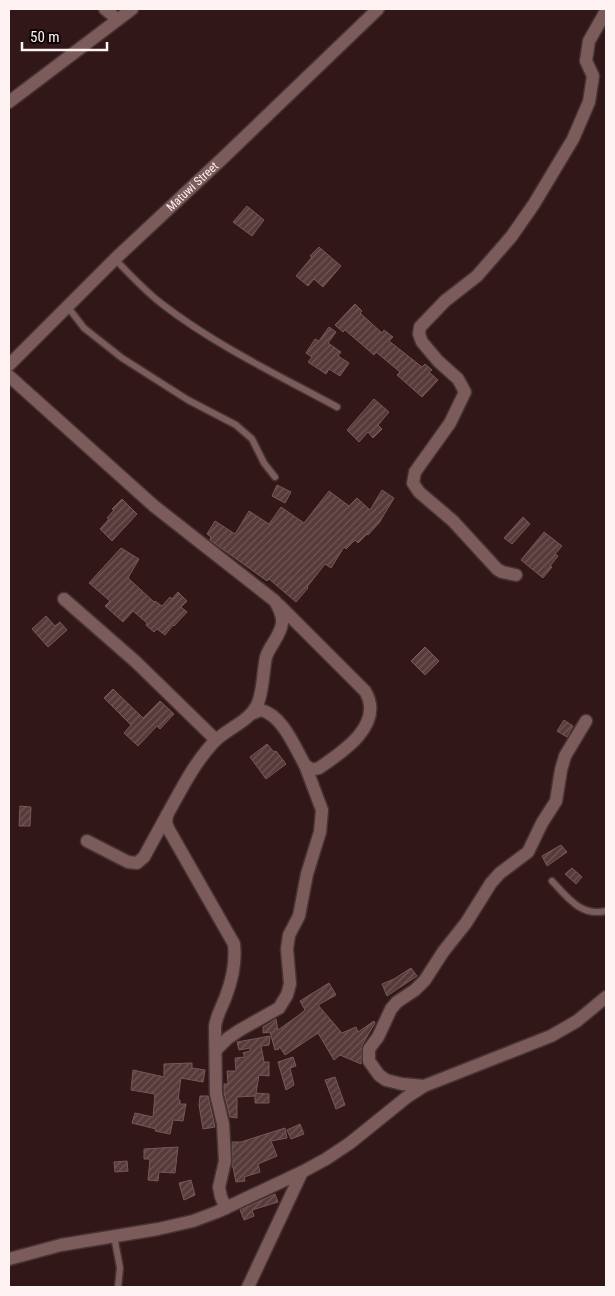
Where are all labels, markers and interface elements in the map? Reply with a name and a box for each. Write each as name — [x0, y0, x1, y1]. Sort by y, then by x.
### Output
scale bar — [22, 20, 108, 52]
text: 50 m — [30, 28, 60, 46]
street label: Matuwi Street — [164, 159, 222, 214]

